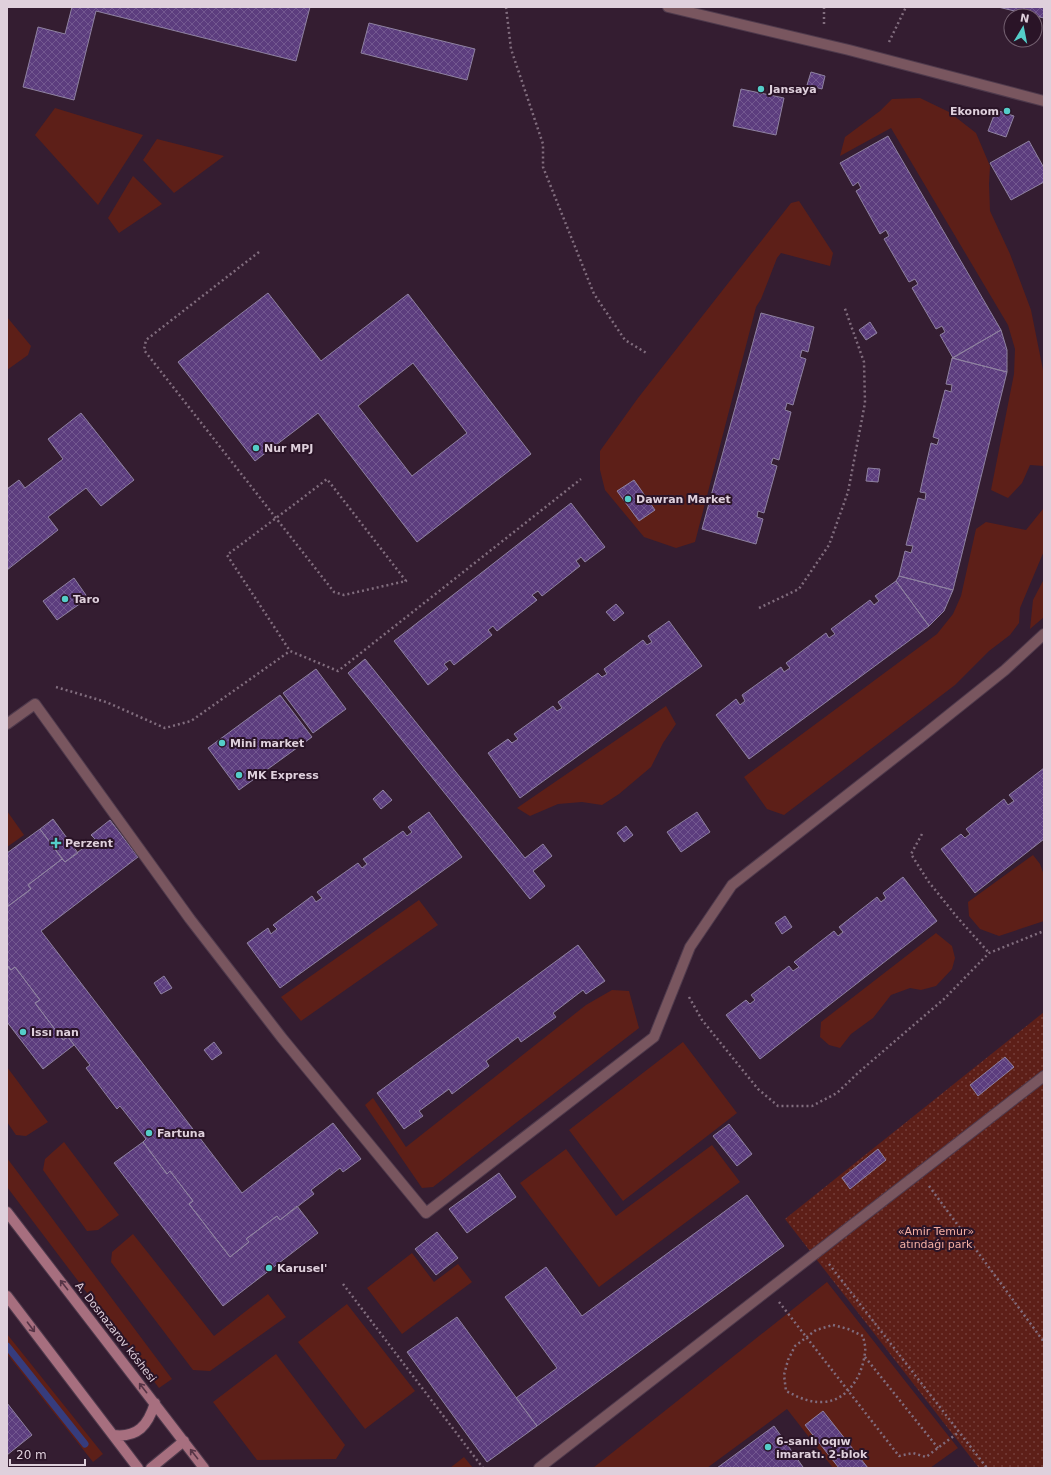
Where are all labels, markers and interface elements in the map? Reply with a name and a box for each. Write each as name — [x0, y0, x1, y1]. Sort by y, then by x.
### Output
north arrow — [1003, 8, 1043, 48]
text: N — [1019, 11, 1030, 26]
place label: Jansaya — [768, 83, 817, 96]
marker: Jansaya — [756, 84, 766, 94]
place label: Ekonom — [950, 105, 999, 118]
marker: Ekonom — [1002, 106, 1012, 116]
place label: Nur MPJ — [264, 442, 313, 455]
marker: Nur MPJ — [251, 443, 261, 453]
place label: Dawran Market — [636, 493, 731, 506]
marker: Dawran Market — [623, 494, 633, 504]
place label: Taro — [73, 593, 100, 606]
marker: Taro — [60, 594, 70, 604]
place label: Mini market — [230, 737, 304, 750]
marker: Mini market — [217, 738, 227, 748]
place label: MK Express — [247, 769, 319, 782]
marker: MK Express — [234, 770, 244, 780]
marker: Perzent — [50, 837, 62, 849]
place label: Perzent — [65, 837, 113, 850]
place label: Issı nan — [31, 1026, 79, 1039]
marker: Issı nan — [18, 1027, 28, 1037]
place label: Fartuna — [157, 1127, 205, 1140]
marker: Fartuna — [144, 1128, 154, 1138]
park label: «Amir Temur» atındaǵı park — [898, 1225, 974, 1251]
place label: Karusel' — [277, 1262, 327, 1275]
marker: Karusel' — [264, 1263, 274, 1273]
one-way arrow — [59, 1279, 68, 1290]
street label: A. Dosnazarov kóshesi — [72, 1280, 159, 1385]
one-way arrow — [26, 1322, 35, 1333]
one-way arrow — [139, 1382, 147, 1393]
place label: 6-sanlı oqıw imaratı. 2-blok — [776, 1435, 868, 1461]
scale bar — [10, 1441, 85, 1467]
marker: 6-sanlı oqıw imaratı. 2-blok — [763, 1442, 773, 1452]
text: 20 m — [16, 1448, 47, 1462]
one-way arrow — [190, 1449, 198, 1460]

